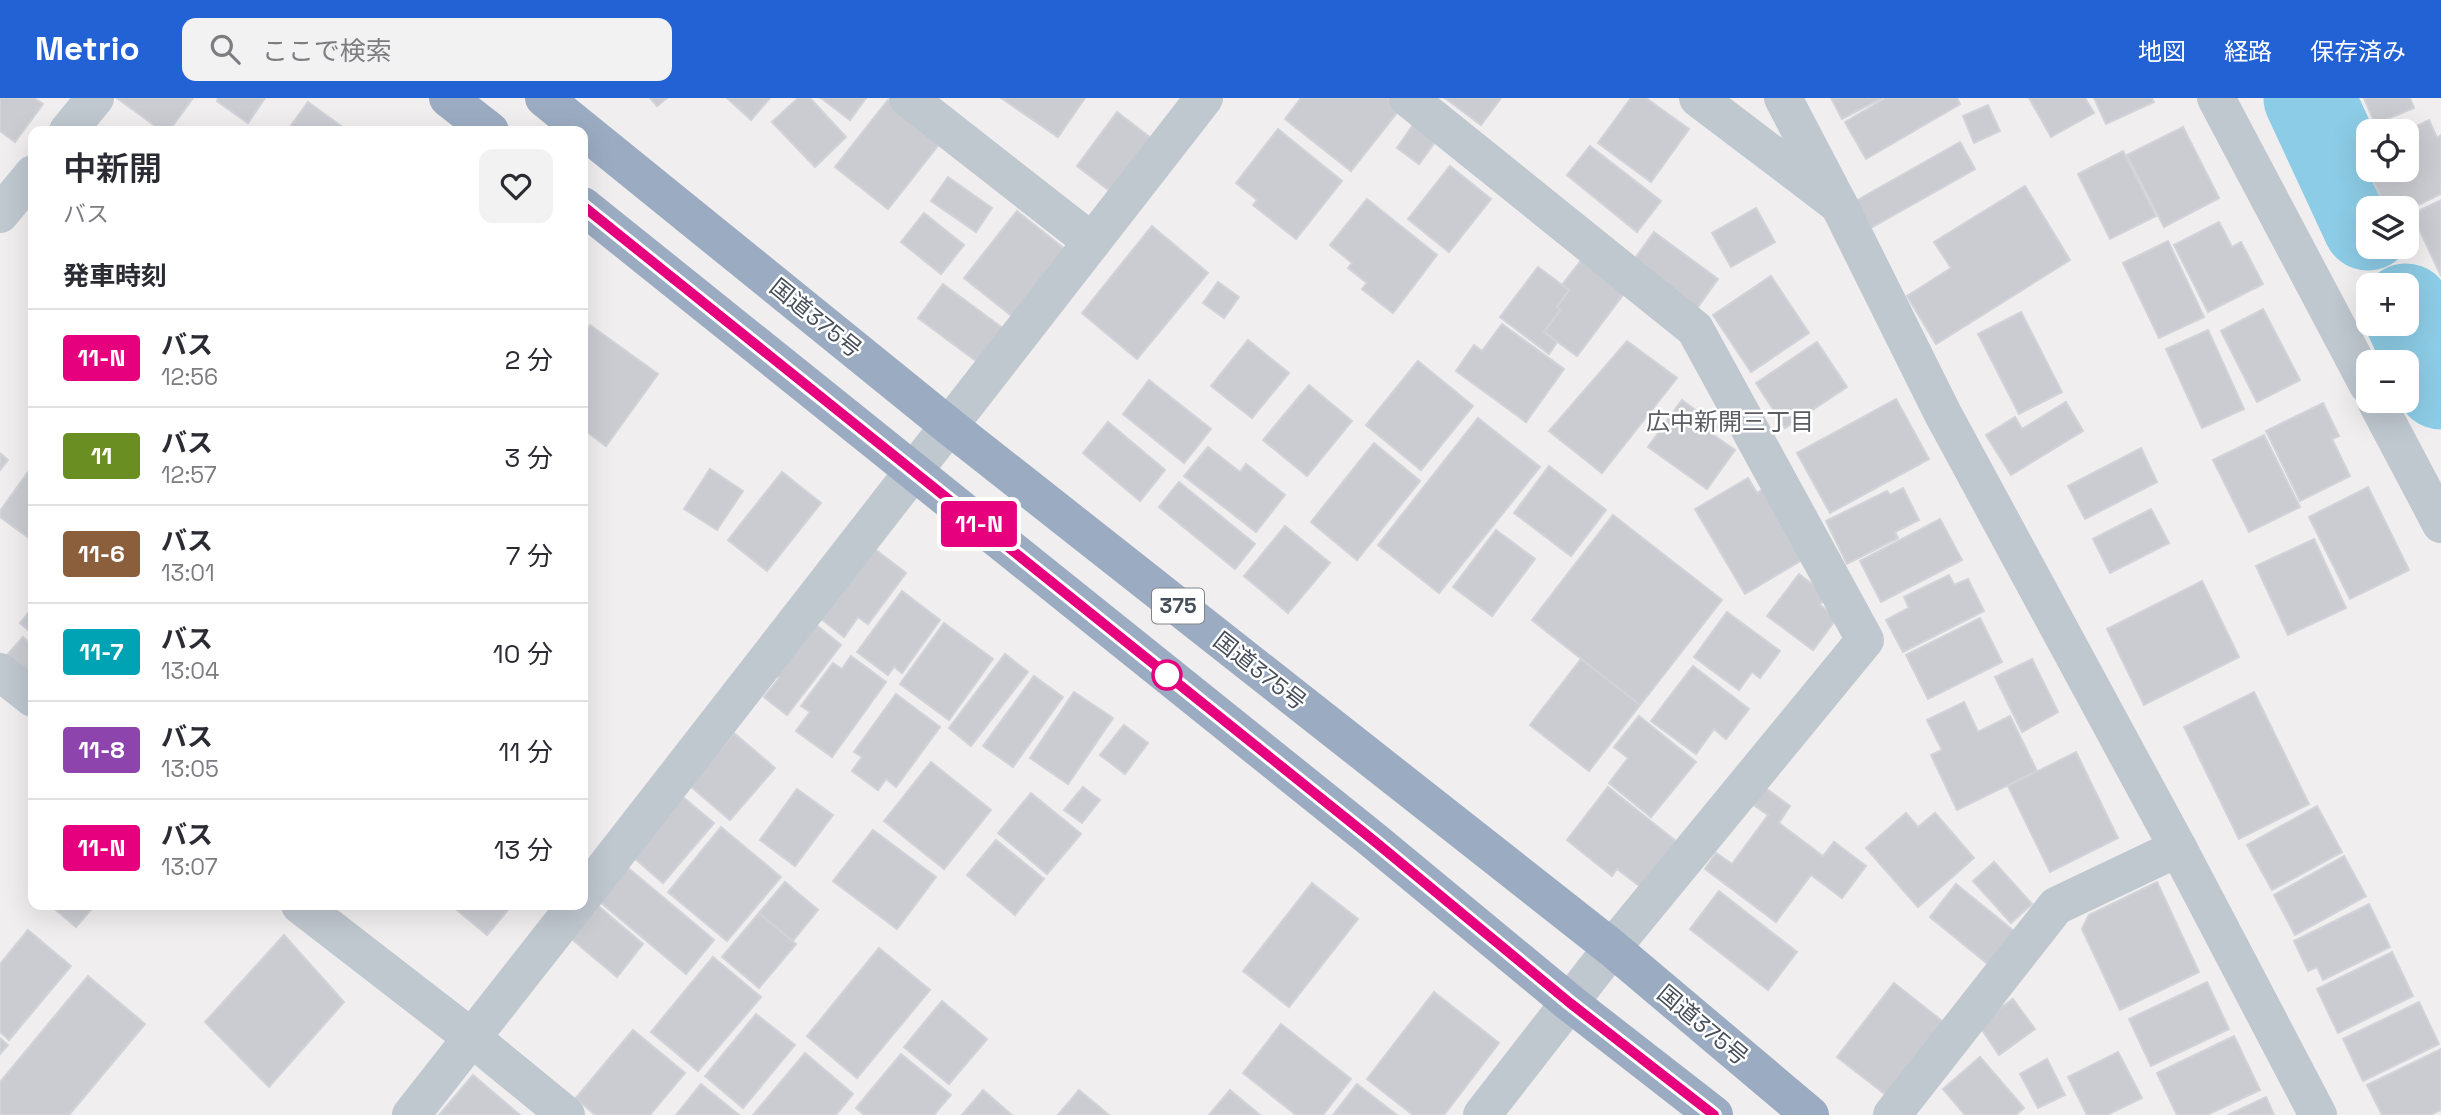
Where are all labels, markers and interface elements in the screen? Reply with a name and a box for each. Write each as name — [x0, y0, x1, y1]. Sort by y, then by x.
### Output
search box — [182, 18, 672, 81]
text: Metrio — [35, 28, 140, 70]
icon: search — [206, 30, 244, 68]
text: ここで検索 — [262, 34, 392, 68]
text: 地図 — [2138, 36, 2186, 67]
text: 経路 — [2224, 36, 2272, 67]
text: 保存済み — [2310, 36, 2406, 67]
map controls — [2356, 119, 2419, 413]
button: locate — [2356, 119, 2419, 182]
text: 中新開 — [63, 148, 162, 190]
button: heart — [479, 149, 553, 223]
button: layers — [2356, 196, 2419, 259]
text: バス — [63, 199, 109, 229]
text: 発車時刻 — [63, 259, 167, 293]
street label: 国道375号 — [764, 272, 868, 364]
button: + — [2356, 273, 2419, 336]
text: バス — [161, 328, 213, 362]
text: 11-N — [77, 342, 126, 373]
text: 2 分 — [505, 343, 553, 377]
button: − — [2356, 350, 2419, 413]
text: 12:56 — [161, 362, 218, 392]
district label: 広中新開三丁目 — [1646, 406, 1814, 437]
text: バス — [161, 426, 213, 460]
text: 11 — [91, 440, 112, 471]
text: 3 分 — [505, 441, 553, 475]
text: 12:57 — [161, 460, 217, 490]
line badge: 11-N — [930, 501, 1028, 547]
text: 11-N — [955, 508, 1003, 539]
text: バス — [161, 524, 213, 558]
text: 11-6 — [78, 538, 125, 569]
text: 7 分 — [506, 539, 553, 573]
text: 13:01 — [161, 558, 215, 588]
road number: 375 — [1152, 588, 1204, 624]
text: バス — [161, 622, 213, 656]
street label: 国道375号 — [1208, 625, 1312, 717]
text: 11-7 — [79, 636, 124, 667]
text: 10 分 — [493, 637, 553, 671]
text: 13:04 — [161, 656, 219, 686]
unlabelled marker — [1152, 660, 1182, 690]
text: バス — [161, 720, 213, 754]
text: 11-8 — [78, 734, 125, 765]
text: 11 分 — [499, 735, 553, 769]
text: 13:05 — [161, 754, 219, 784]
text: バス — [161, 818, 213, 852]
text: 11-N — [77, 832, 126, 863]
text: 13 分 — [494, 833, 553, 867]
text: 13:07 — [161, 852, 218, 882]
street label: 国道375号 — [1651, 978, 1755, 1072]

